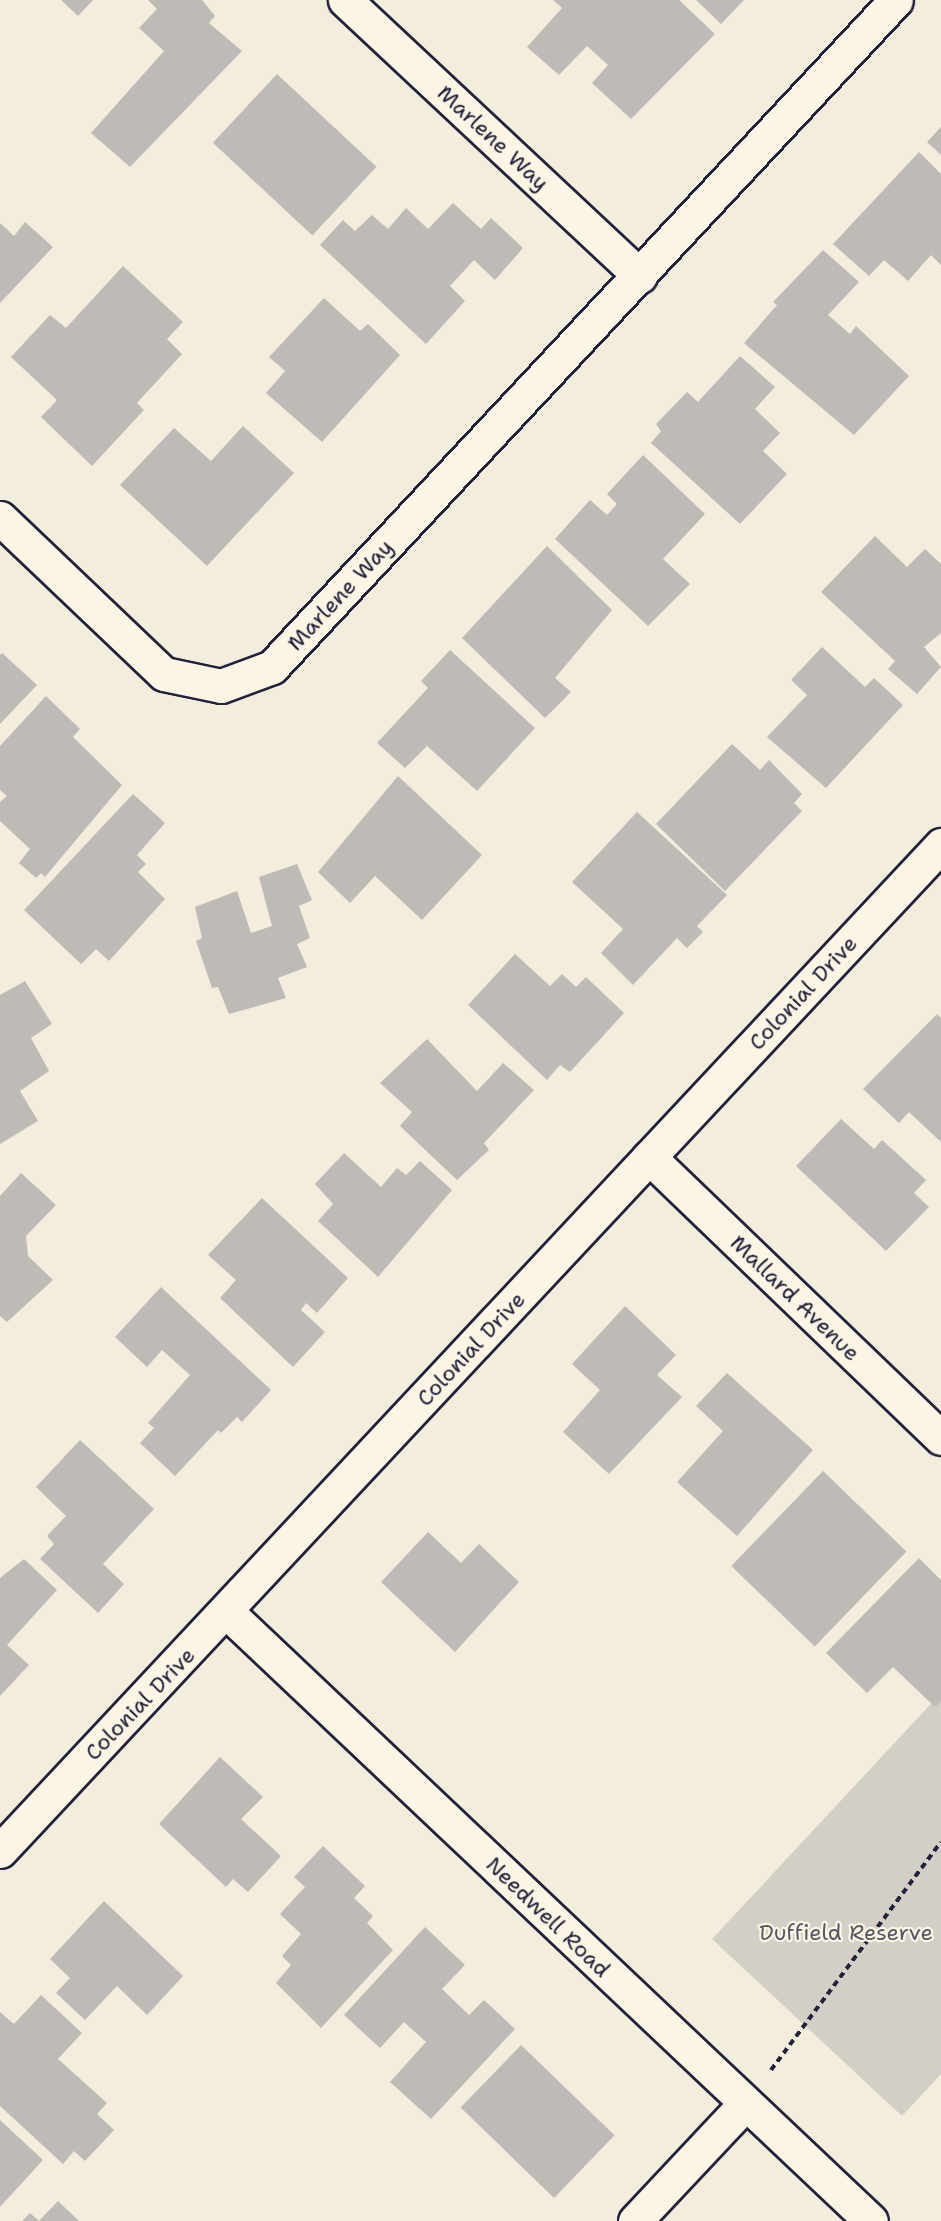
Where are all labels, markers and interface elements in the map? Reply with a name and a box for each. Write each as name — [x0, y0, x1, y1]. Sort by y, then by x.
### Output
street label: Marlene Way — [432, 80, 554, 196]
street label: Marlene Way — [282, 534, 398, 656]
street label: Colonial Drive — [743, 930, 863, 1056]
street label: Mallard Avenue — [725, 1230, 865, 1366]
street label: Colonial Drive — [411, 1286, 531, 1412]
street label: Colonial Drive — [80, 1642, 200, 1766]
street label: Needwell Road — [481, 1851, 615, 1983]
park label: Duffield Reserve — [759, 1920, 933, 1946]

